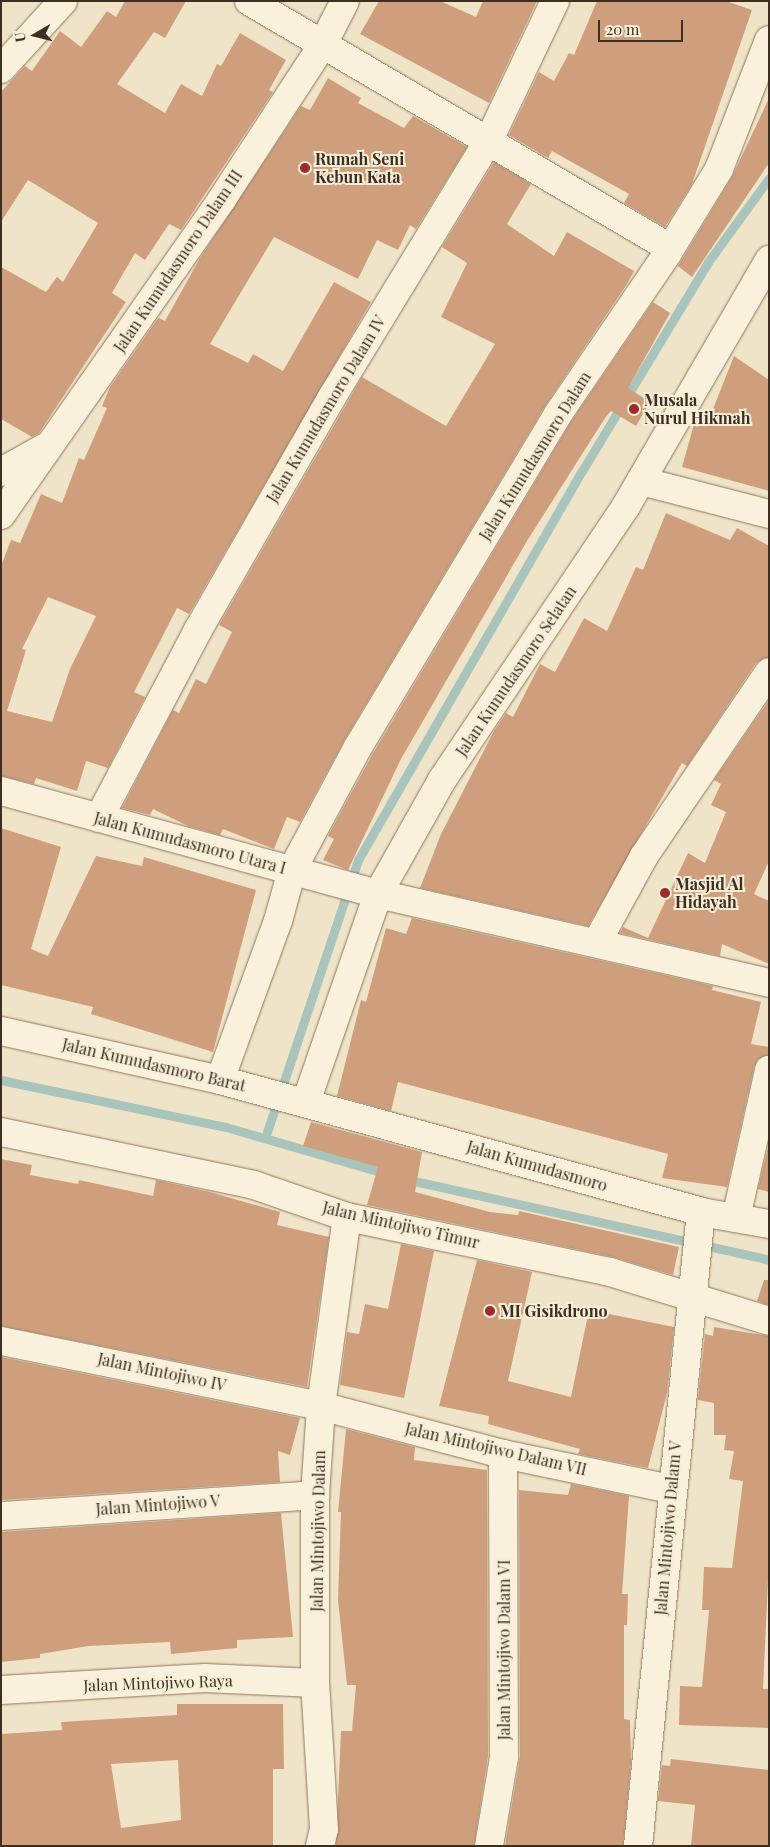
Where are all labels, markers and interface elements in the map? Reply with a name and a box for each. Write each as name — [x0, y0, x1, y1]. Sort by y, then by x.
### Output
north arrow — [10, 10, 60, 60]
scale bar — [600, 10, 685, 42]
text: 20 m — [606, 19, 639, 39]
text: U — [10, 31, 30, 43]
place label: Rumah Seni Kebun Kata — [315, 149, 404, 187]
marker: Rumah Seni Kebun Kata — [299, 162, 311, 174]
street label: Jalan Kumudasmoro Dalam III — [110, 166, 246, 356]
street label: Jalan Kumudasmoro Dalam IV — [262, 312, 390, 506]
street label: Jalan Kumudasmoro Dalam — [475, 368, 595, 544]
place label: Musala Nurul Hikmah — [644, 390, 751, 428]
marker: Musala Nurul Hikmah — [628, 403, 640, 415]
street label: Jalan Kumudasmoro Selatan — [452, 582, 580, 760]
street label: Jalan Kumudasmoro Utara I — [92, 808, 288, 878]
place label: Masjid Al Hidayah — [675, 874, 744, 912]
marker: Masjid Al Hidayah — [659, 887, 671, 899]
street label: Jalan Kumudasmoro Barat — [60, 1035, 248, 1095]
street label: Jalan Kumudasmoro — [465, 1137, 609, 1195]
street label: Jalan Mintojiwo Timur — [321, 1198, 481, 1252]
place label: MI Gisikdrono — [500, 1301, 608, 1321]
marker: MI Gisikdrono — [484, 1305, 496, 1317]
street label: Jalan Mintojiwo IV — [96, 1349, 228, 1395]
street label: Jalan Mintojiwo Dalam VII — [403, 1419, 589, 1479]
street label: Jalan Mintojiwo Dalam V — [651, 1440, 685, 1616]
street label: Jalan Mintojiwo Dalam — [307, 1450, 329, 1612]
street label: Jalan Mintojiwo V — [95, 1491, 221, 1519]
street label: Jalan Mintojiwo Dalam VI — [494, 1559, 514, 1741]
street label: Jalan Mintojiwo Raya — [83, 1671, 233, 1695]

